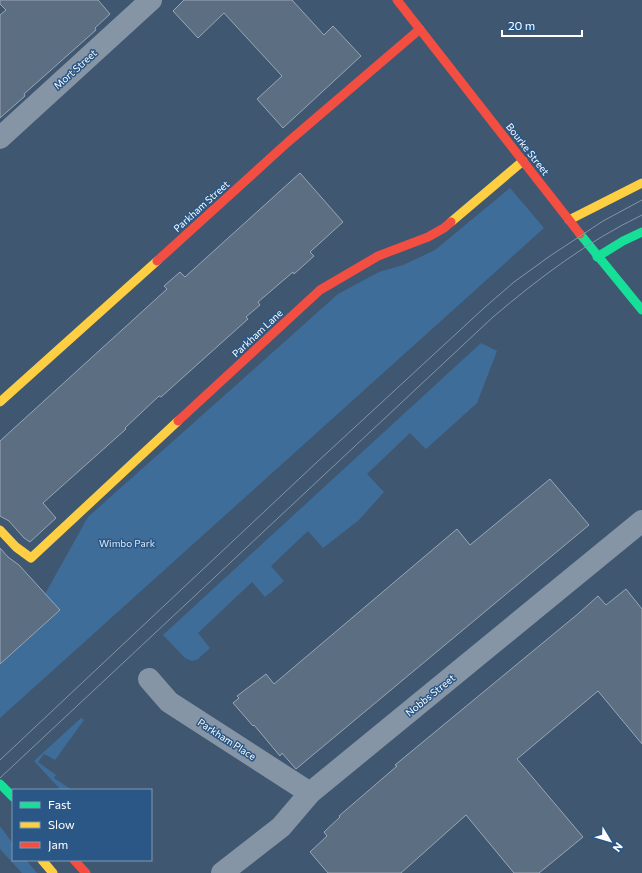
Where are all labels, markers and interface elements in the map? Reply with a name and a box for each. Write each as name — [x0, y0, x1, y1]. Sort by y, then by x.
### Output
scale bar — [502, 12, 582, 38]
text: 20 m — [508, 18, 535, 32]
street label: Mort Street — [51, 47, 99, 91]
street label: Bourke Street — [504, 121, 552, 177]
street label: Parkham Street — [171, 178, 231, 234]
street label: Parkham Lane — [229, 307, 285, 359]
park label: Wimbo Park — [99, 537, 156, 549]
street label: Nobbs Street — [403, 671, 457, 719]
street label: Parkham Place — [196, 716, 258, 762]
legend — [12, 789, 152, 861]
text: Fast — [48, 797, 71, 811]
text: Slow — [48, 817, 75, 831]
north arrow — [590, 821, 630, 861]
text: Jam — [48, 837, 68, 852]
text: N — [611, 840, 626, 855]

